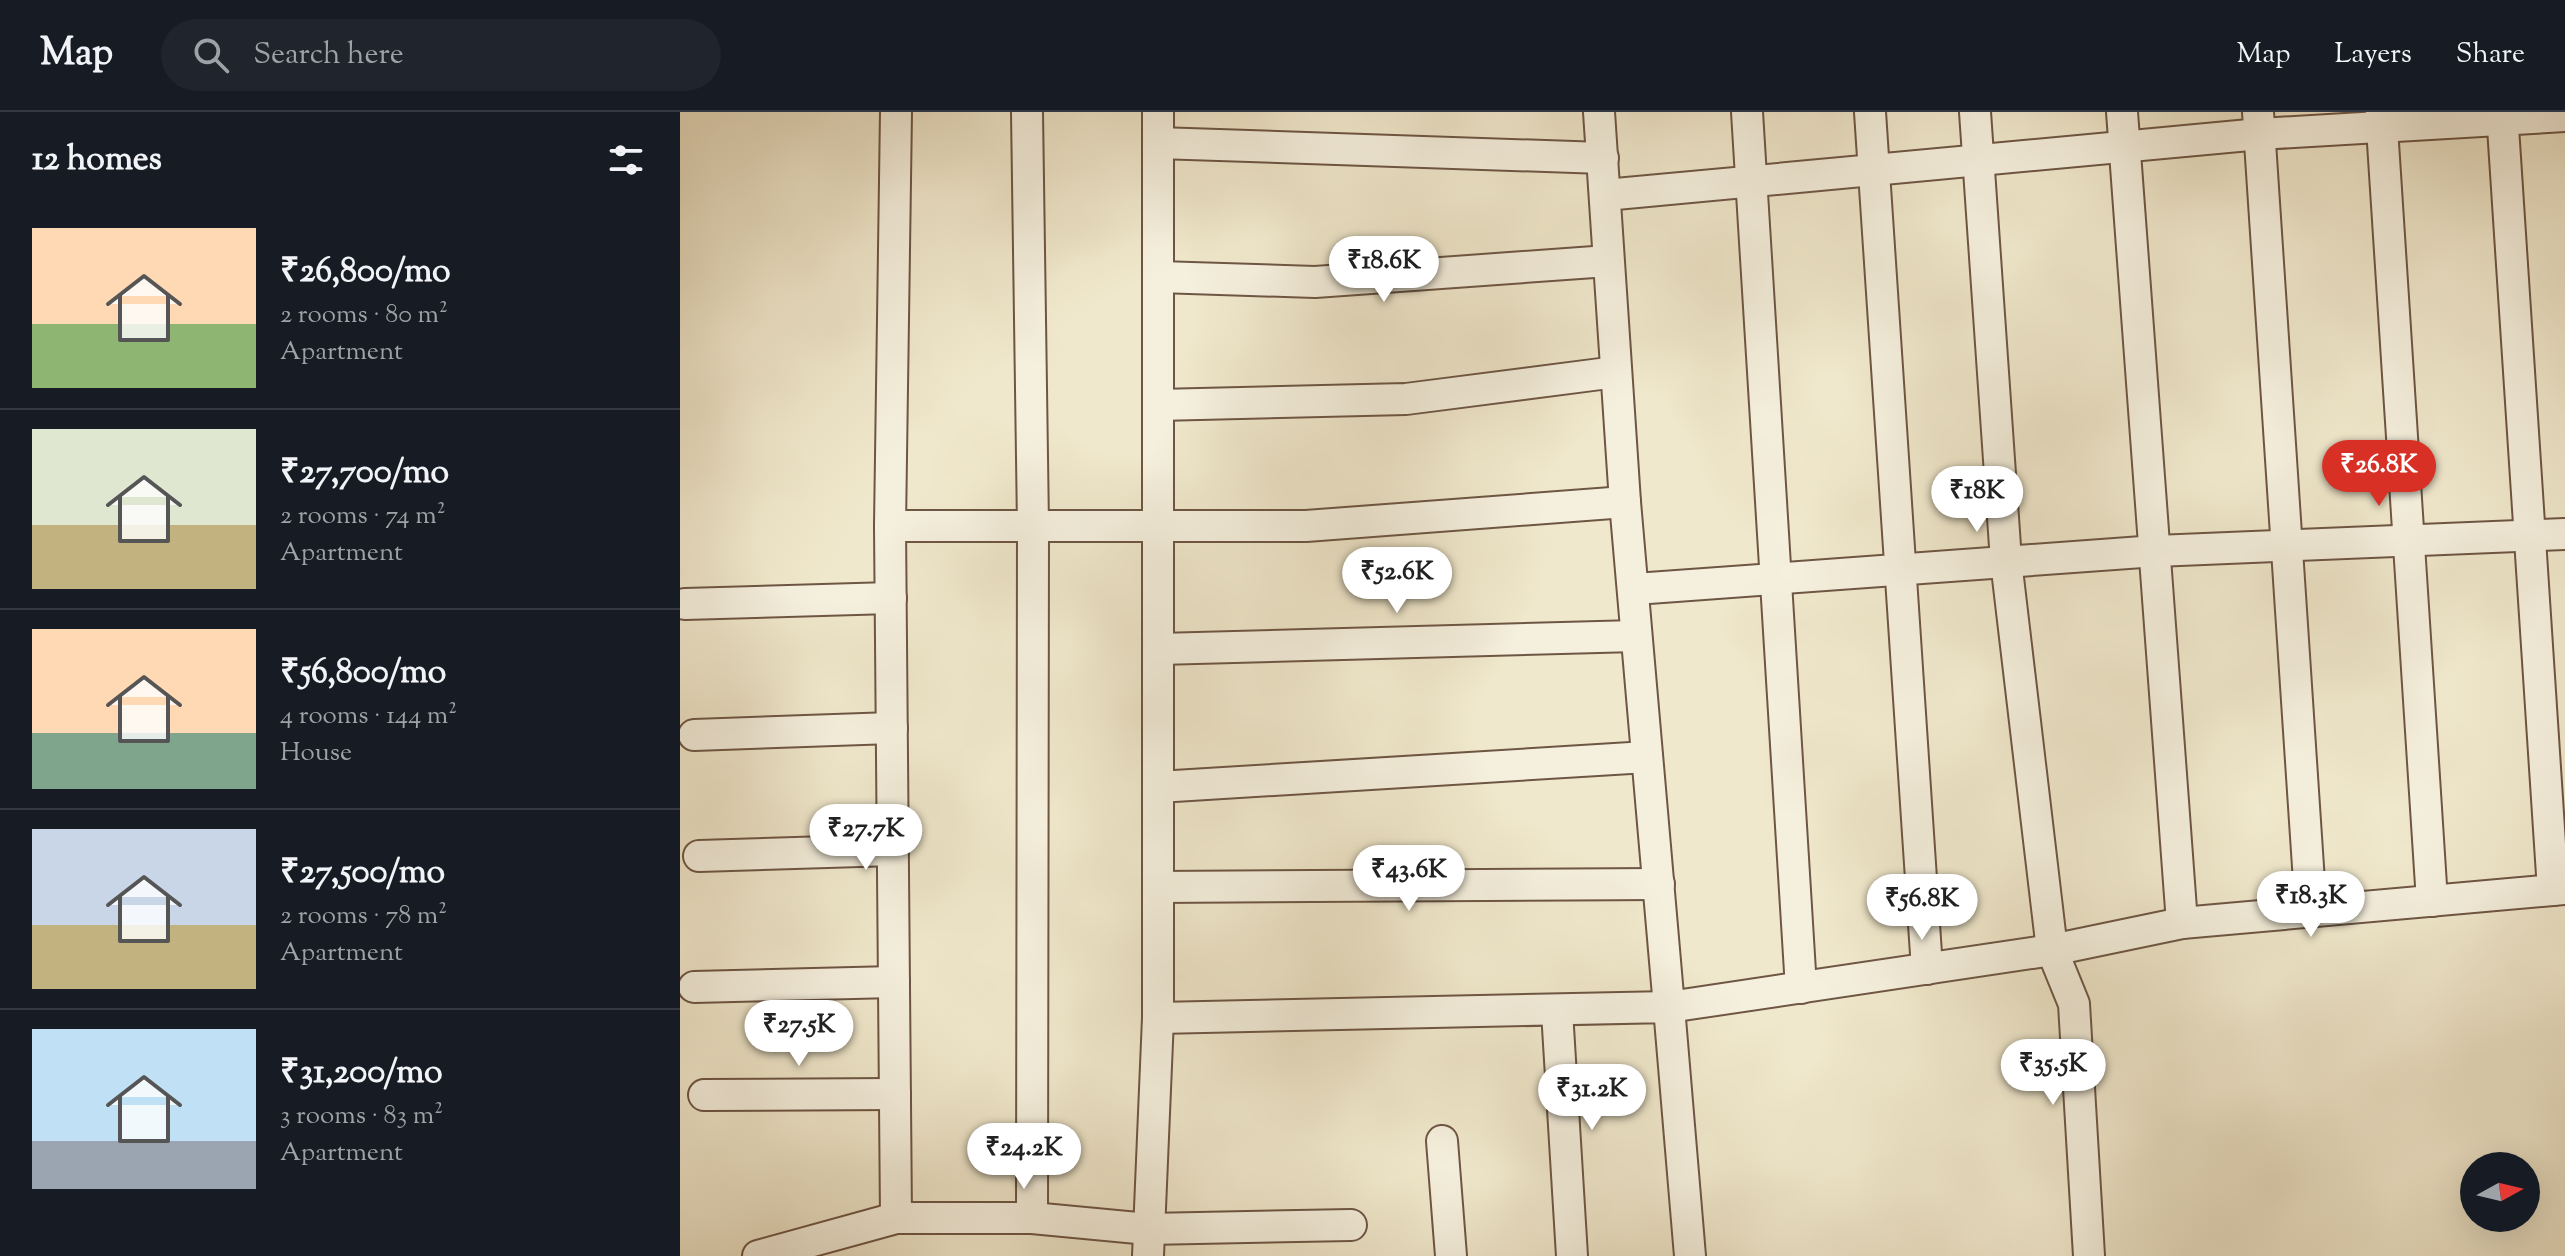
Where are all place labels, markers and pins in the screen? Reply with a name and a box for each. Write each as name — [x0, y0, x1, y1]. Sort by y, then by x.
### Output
pin: ₹18.6K — [1319, 236, 1449, 304]
pin: ₹26.8K — [2314, 440, 2444, 508]
pin: ₹18K — [1930, 466, 2024, 534]
pin: ₹52.6K — [1332, 547, 1462, 615]
pin: ₹27.7K — [801, 804, 931, 872]
pin: ₹43.6K — [1344, 845, 1474, 913]
pin: ₹18.3K — [2246, 871, 2376, 939]
pin: ₹56.8K — [1857, 874, 1987, 942]
pin: ₹27.5K — [734, 1000, 864, 1068]
pin: ₹35.5K — [1988, 1039, 2118, 1107]
pin: ₹31.2K — [1527, 1064, 1657, 1132]
pin: ₹24.2K — [959, 1123, 1089, 1191]

